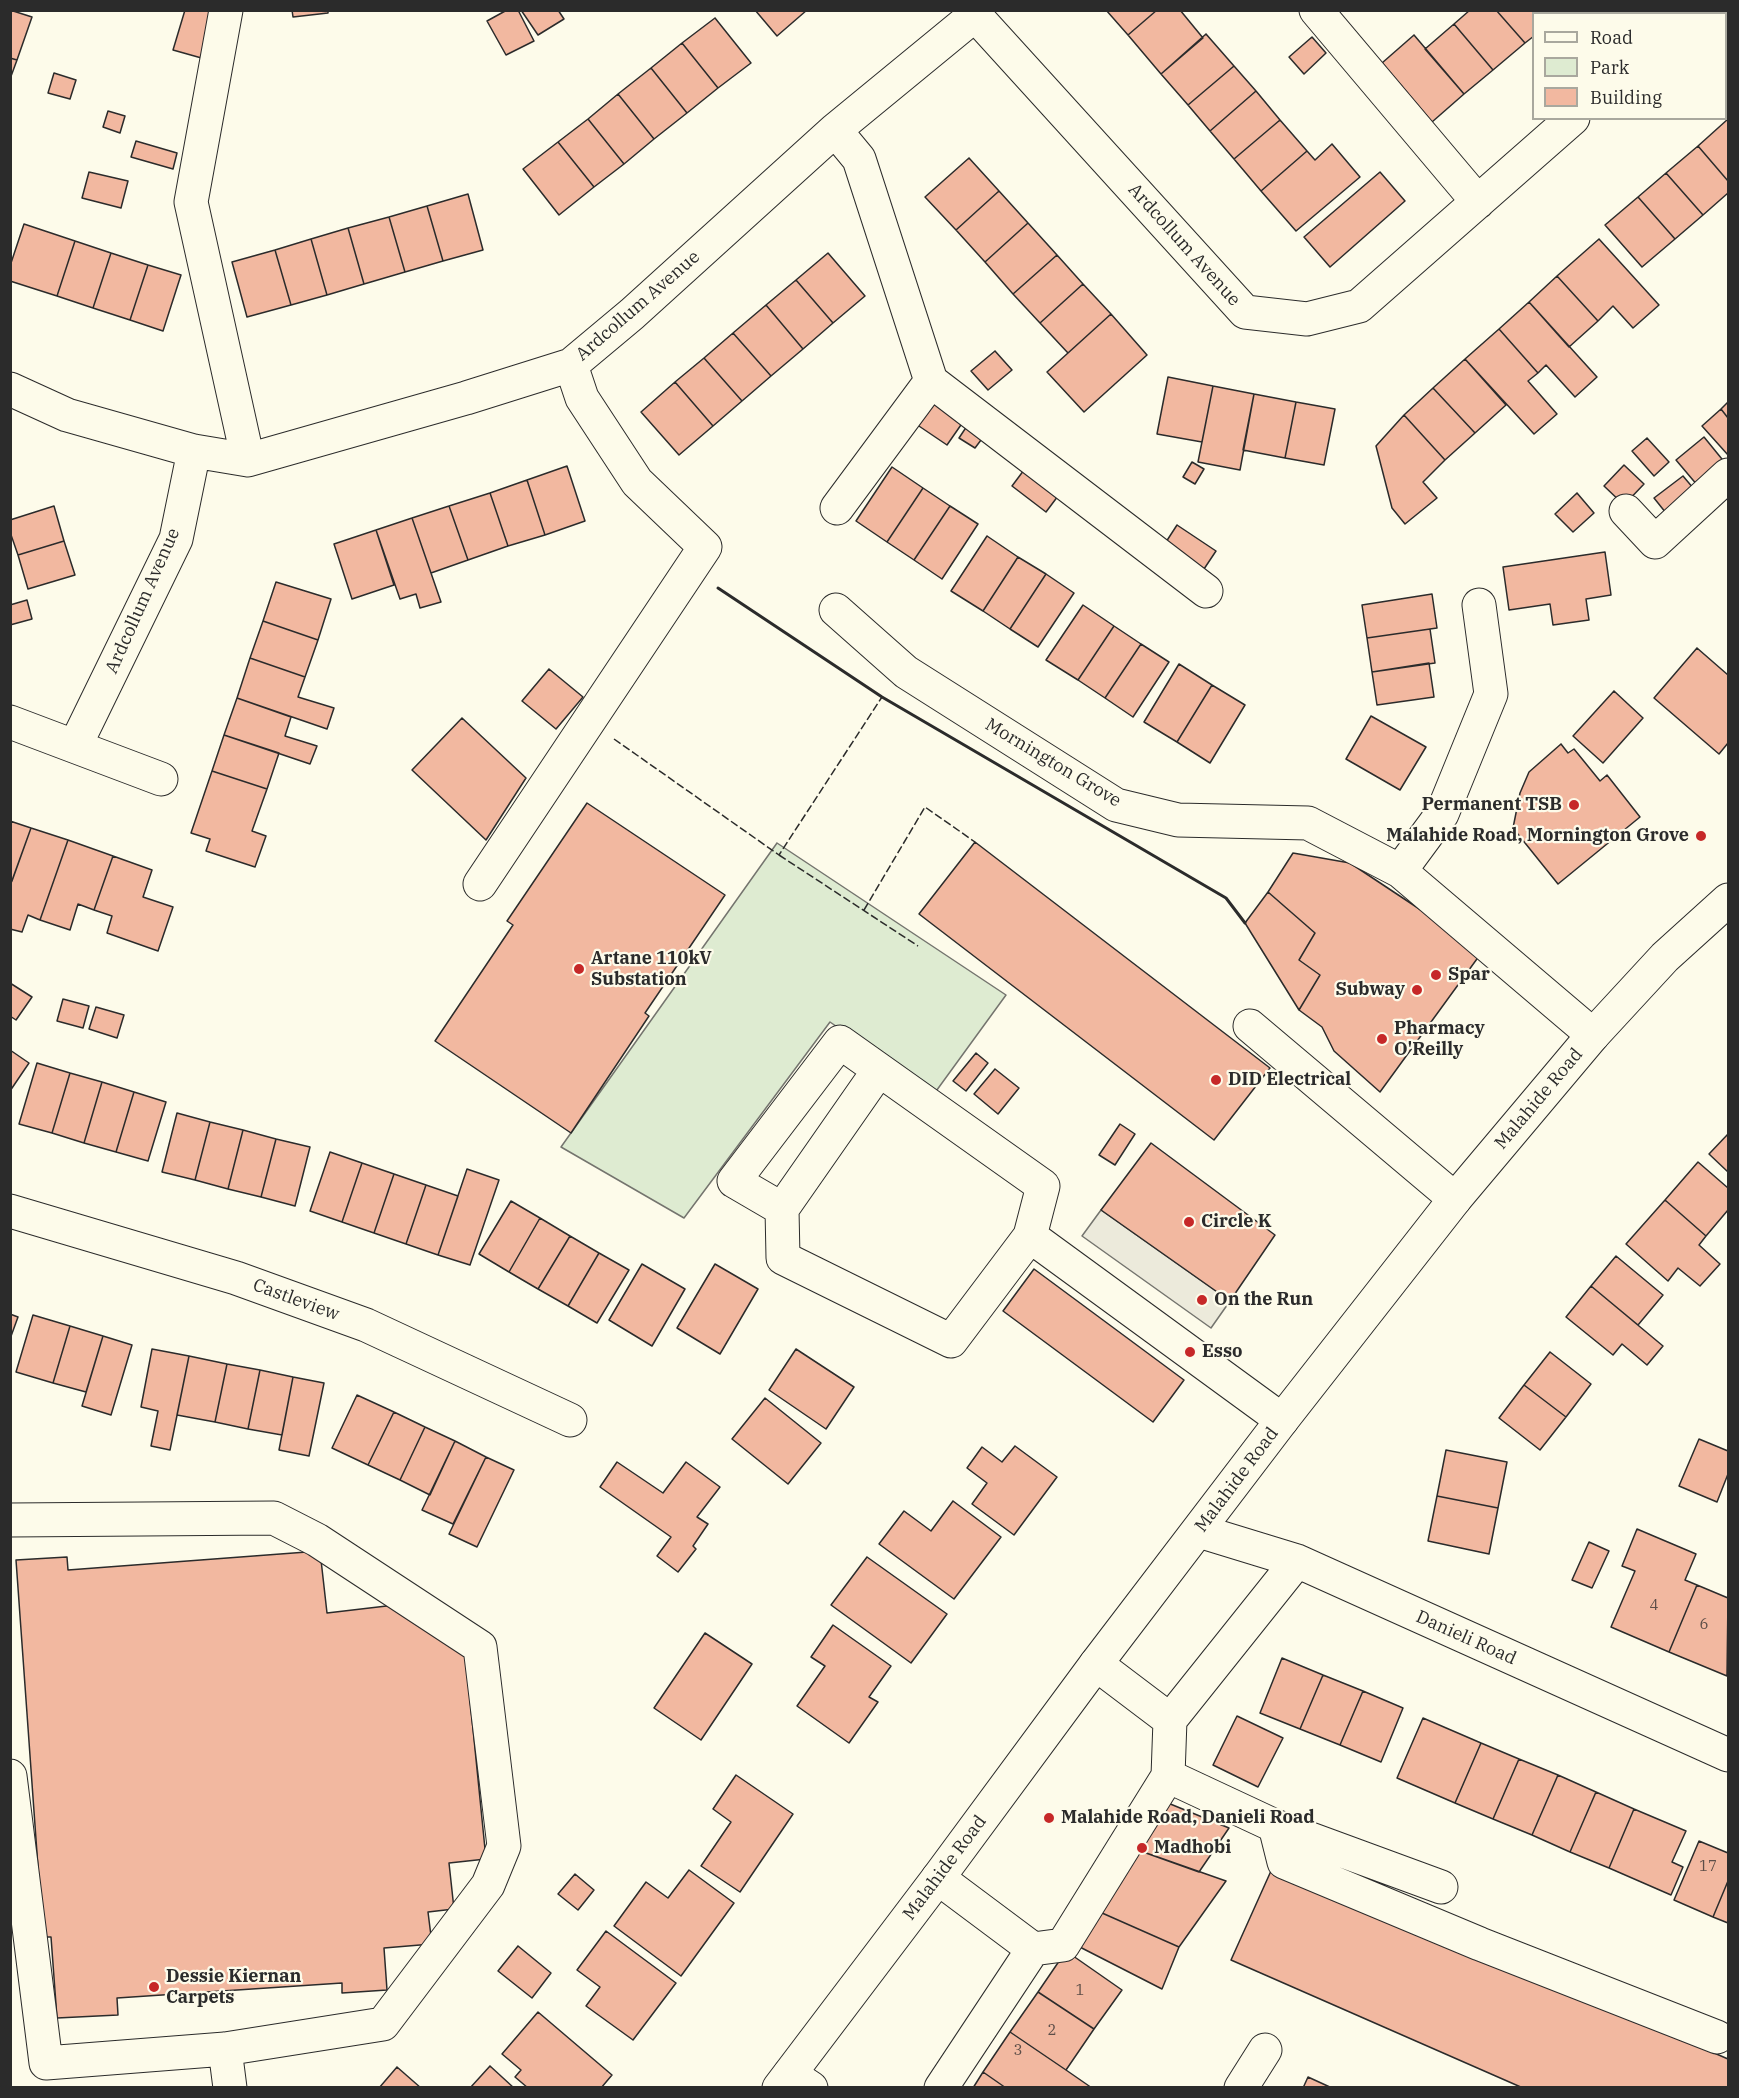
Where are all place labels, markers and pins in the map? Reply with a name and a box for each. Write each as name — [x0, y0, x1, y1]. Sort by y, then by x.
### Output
place label: Permanent TSB — [1422, 794, 1562, 816]
marker: Permanent TSB — [1567, 798, 1581, 812]
place label: Malahide Road, Mornington Grove — [1386, 825, 1689, 847]
marker: Malahide Road, Mornington Grove — [1694, 829, 1708, 843]
place label: Artane 110kV Substation — [591, 948, 712, 990]
marker: Artane 110kV Substation — [572, 962, 586, 976]
place label: Spar — [1448, 964, 1490, 986]
marker: Spar — [1429, 968, 1443, 982]
place label: Subway — [1335, 979, 1405, 1001]
marker: Subway — [1410, 983, 1424, 997]
place label: Pharmacy O'Reilly — [1394, 1018, 1485, 1060]
marker: Pharmacy O'Reilly — [1375, 1032, 1389, 1046]
place label: DID Electrical — [1228, 1069, 1351, 1091]
marker: DID Electrical — [1209, 1073, 1223, 1087]
place label: Circle K — [1201, 1211, 1272, 1233]
marker: Circle K — [1182, 1215, 1196, 1229]
place label: On the Run — [1214, 1289, 1313, 1311]
marker: On the Run — [1195, 1293, 1209, 1307]
place label: Esso — [1202, 1341, 1242, 1363]
marker: Esso — [1183, 1345, 1197, 1359]
place label: Malahide Road, Danieli Road — [1061, 1807, 1315, 1829]
marker: Malahide Road, Danieli Road — [1042, 1811, 1056, 1825]
place label: Madhobi — [1154, 1837, 1231, 1859]
marker: Madhobi — [1135, 1841, 1149, 1855]
place label: Dessie Kiernan Carpets — [166, 1966, 301, 2008]
marker: Dessie Kiernan Carpets — [147, 1980, 161, 1994]

